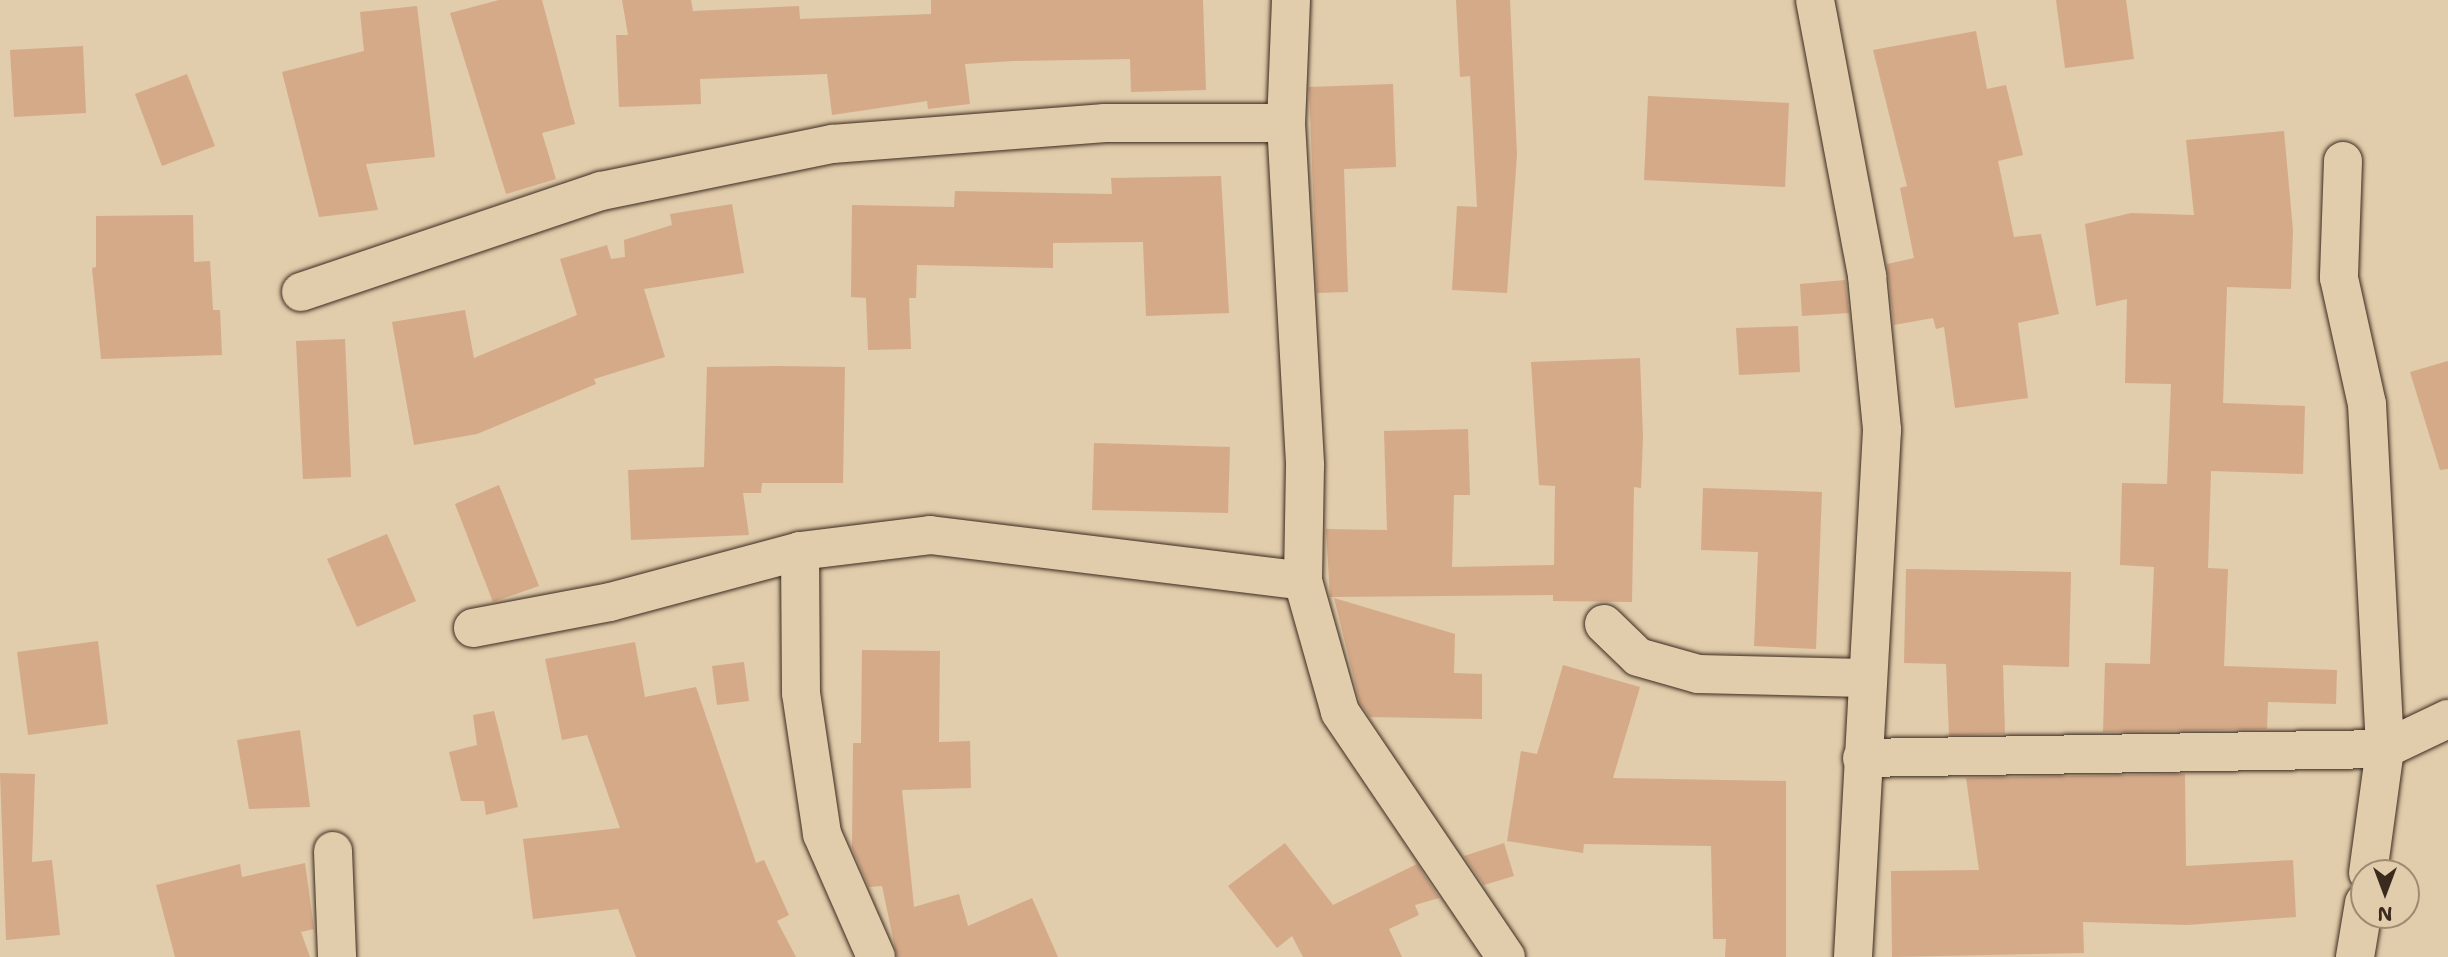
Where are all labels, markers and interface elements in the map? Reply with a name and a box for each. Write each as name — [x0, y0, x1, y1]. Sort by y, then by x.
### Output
north arrow — [2350, 859, 2420, 929]
text: N — [2377, 901, 2393, 926]

